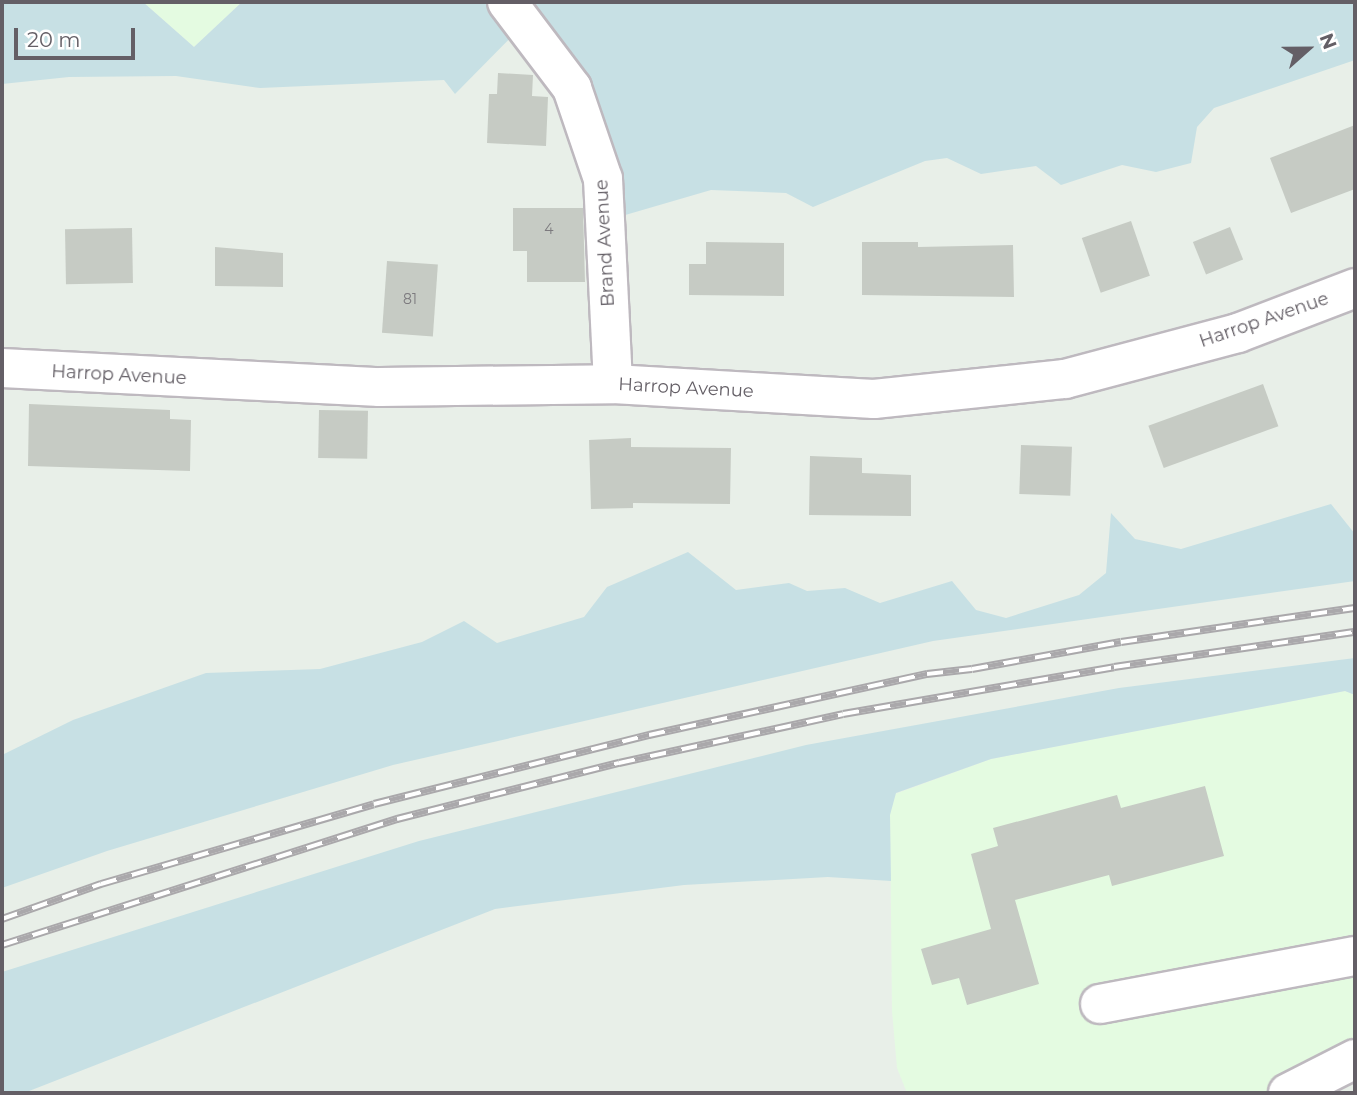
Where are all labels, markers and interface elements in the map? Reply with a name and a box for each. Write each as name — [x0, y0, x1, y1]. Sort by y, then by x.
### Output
scale bar — [18, 14, 138, 58]
north arrow — [1273, 14, 1343, 84]
text: 20 m — [27, 27, 81, 52]
text: N — [1315, 30, 1342, 53]
street label: Brand Avenue — [591, 179, 619, 307]
house number: 4 — [544, 221, 554, 237]
street label: Harrop Avenue — [1196, 288, 1332, 352]
house number: 81 — [403, 291, 417, 307]
street label: Harrop Avenue — [51, 361, 187, 389]
street label: Harrop Avenue — [618, 374, 754, 402]

